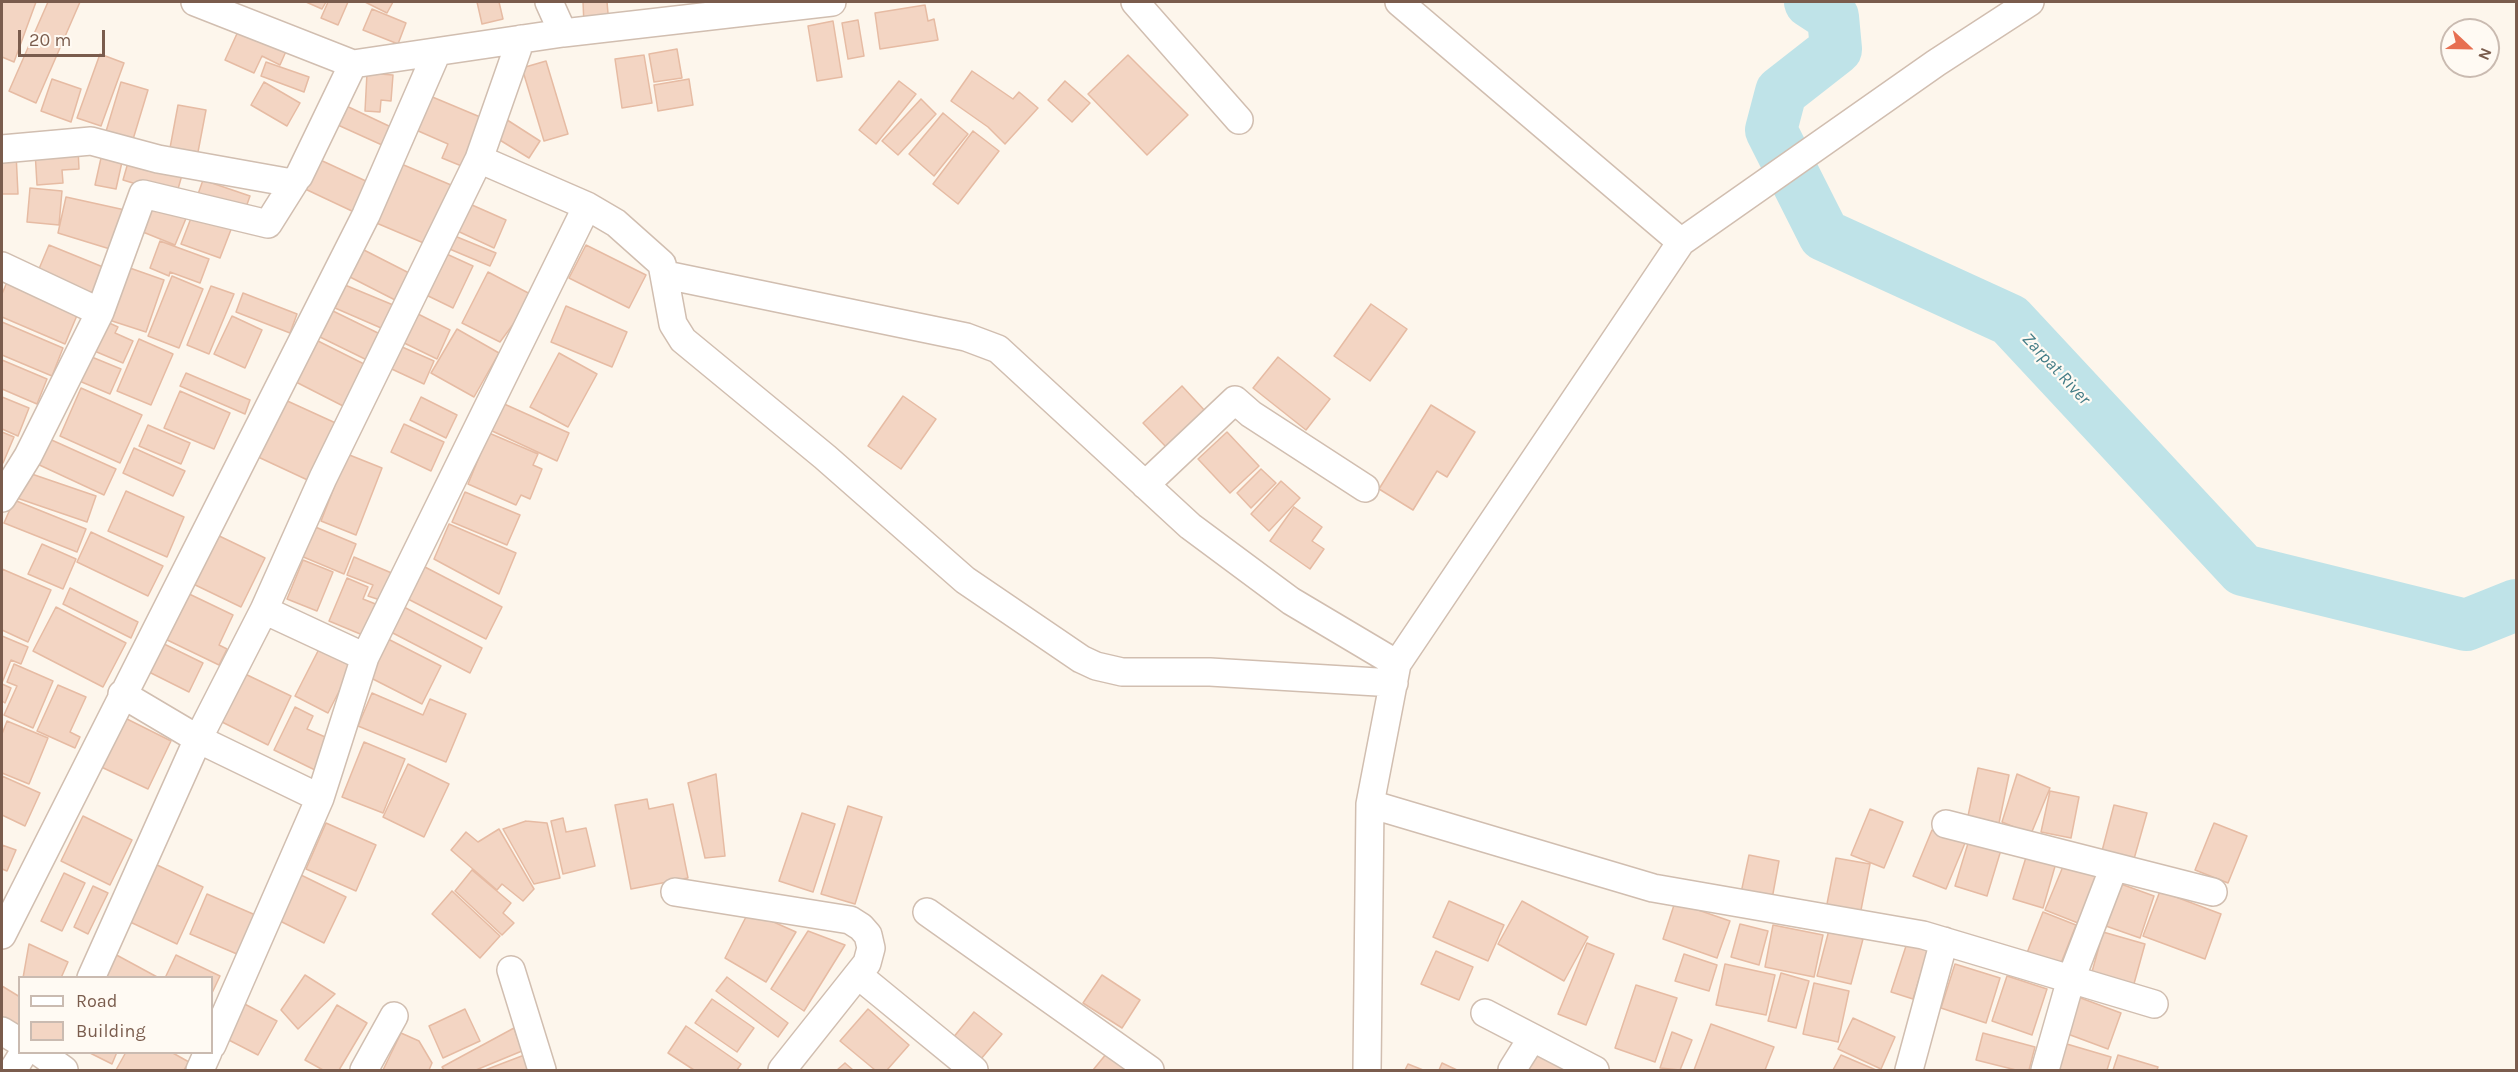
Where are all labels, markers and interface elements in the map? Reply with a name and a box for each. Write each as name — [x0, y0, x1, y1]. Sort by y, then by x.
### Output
scale bar — [21, 18, 108, 56]
north arrow — [2440, 18, 2500, 78]
text: 20 m — [29, 29, 71, 51]
text: N — [2474, 45, 2496, 63]
water label: Zarpat River — [2017, 328, 2095, 410]
legend — [18, 976, 213, 1054]
text: Road — [76, 990, 117, 1012]
text: Building — [76, 1020, 146, 1042]

